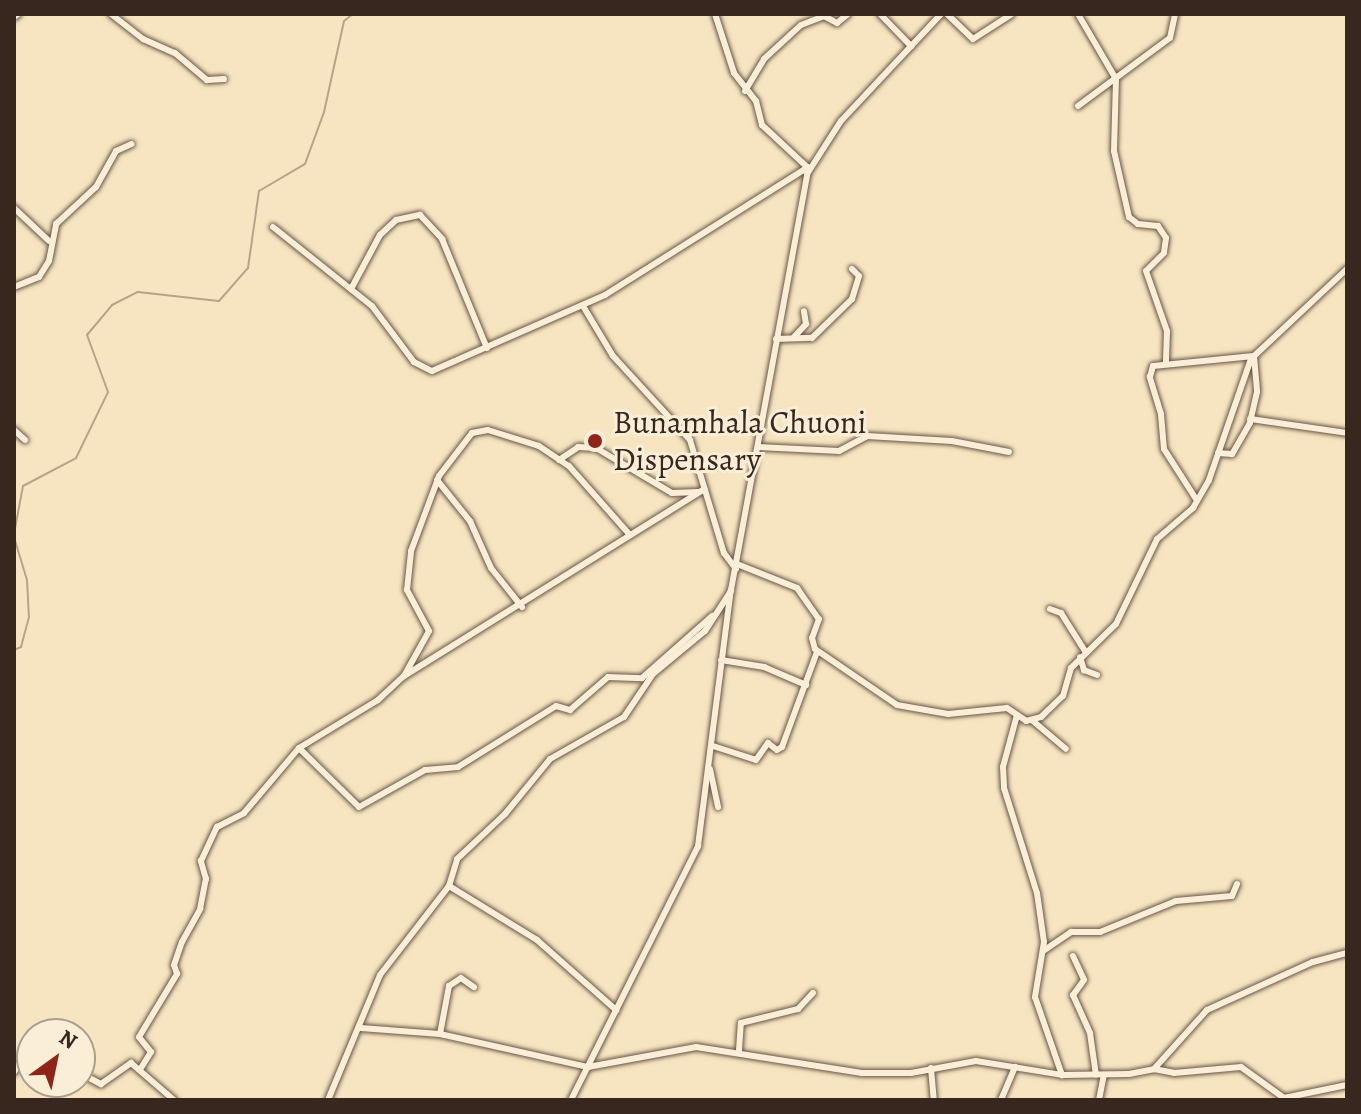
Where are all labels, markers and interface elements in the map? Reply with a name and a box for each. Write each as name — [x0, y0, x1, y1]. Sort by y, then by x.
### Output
place label: Bunamhala Chuoni Dispensary — [613, 404, 866, 479]
marker: Bunamhala Chuoni Dispensary — [584, 430, 606, 452]
north arrow — [16, 1018, 96, 1098]
text: N — [53, 1023, 83, 1056]

